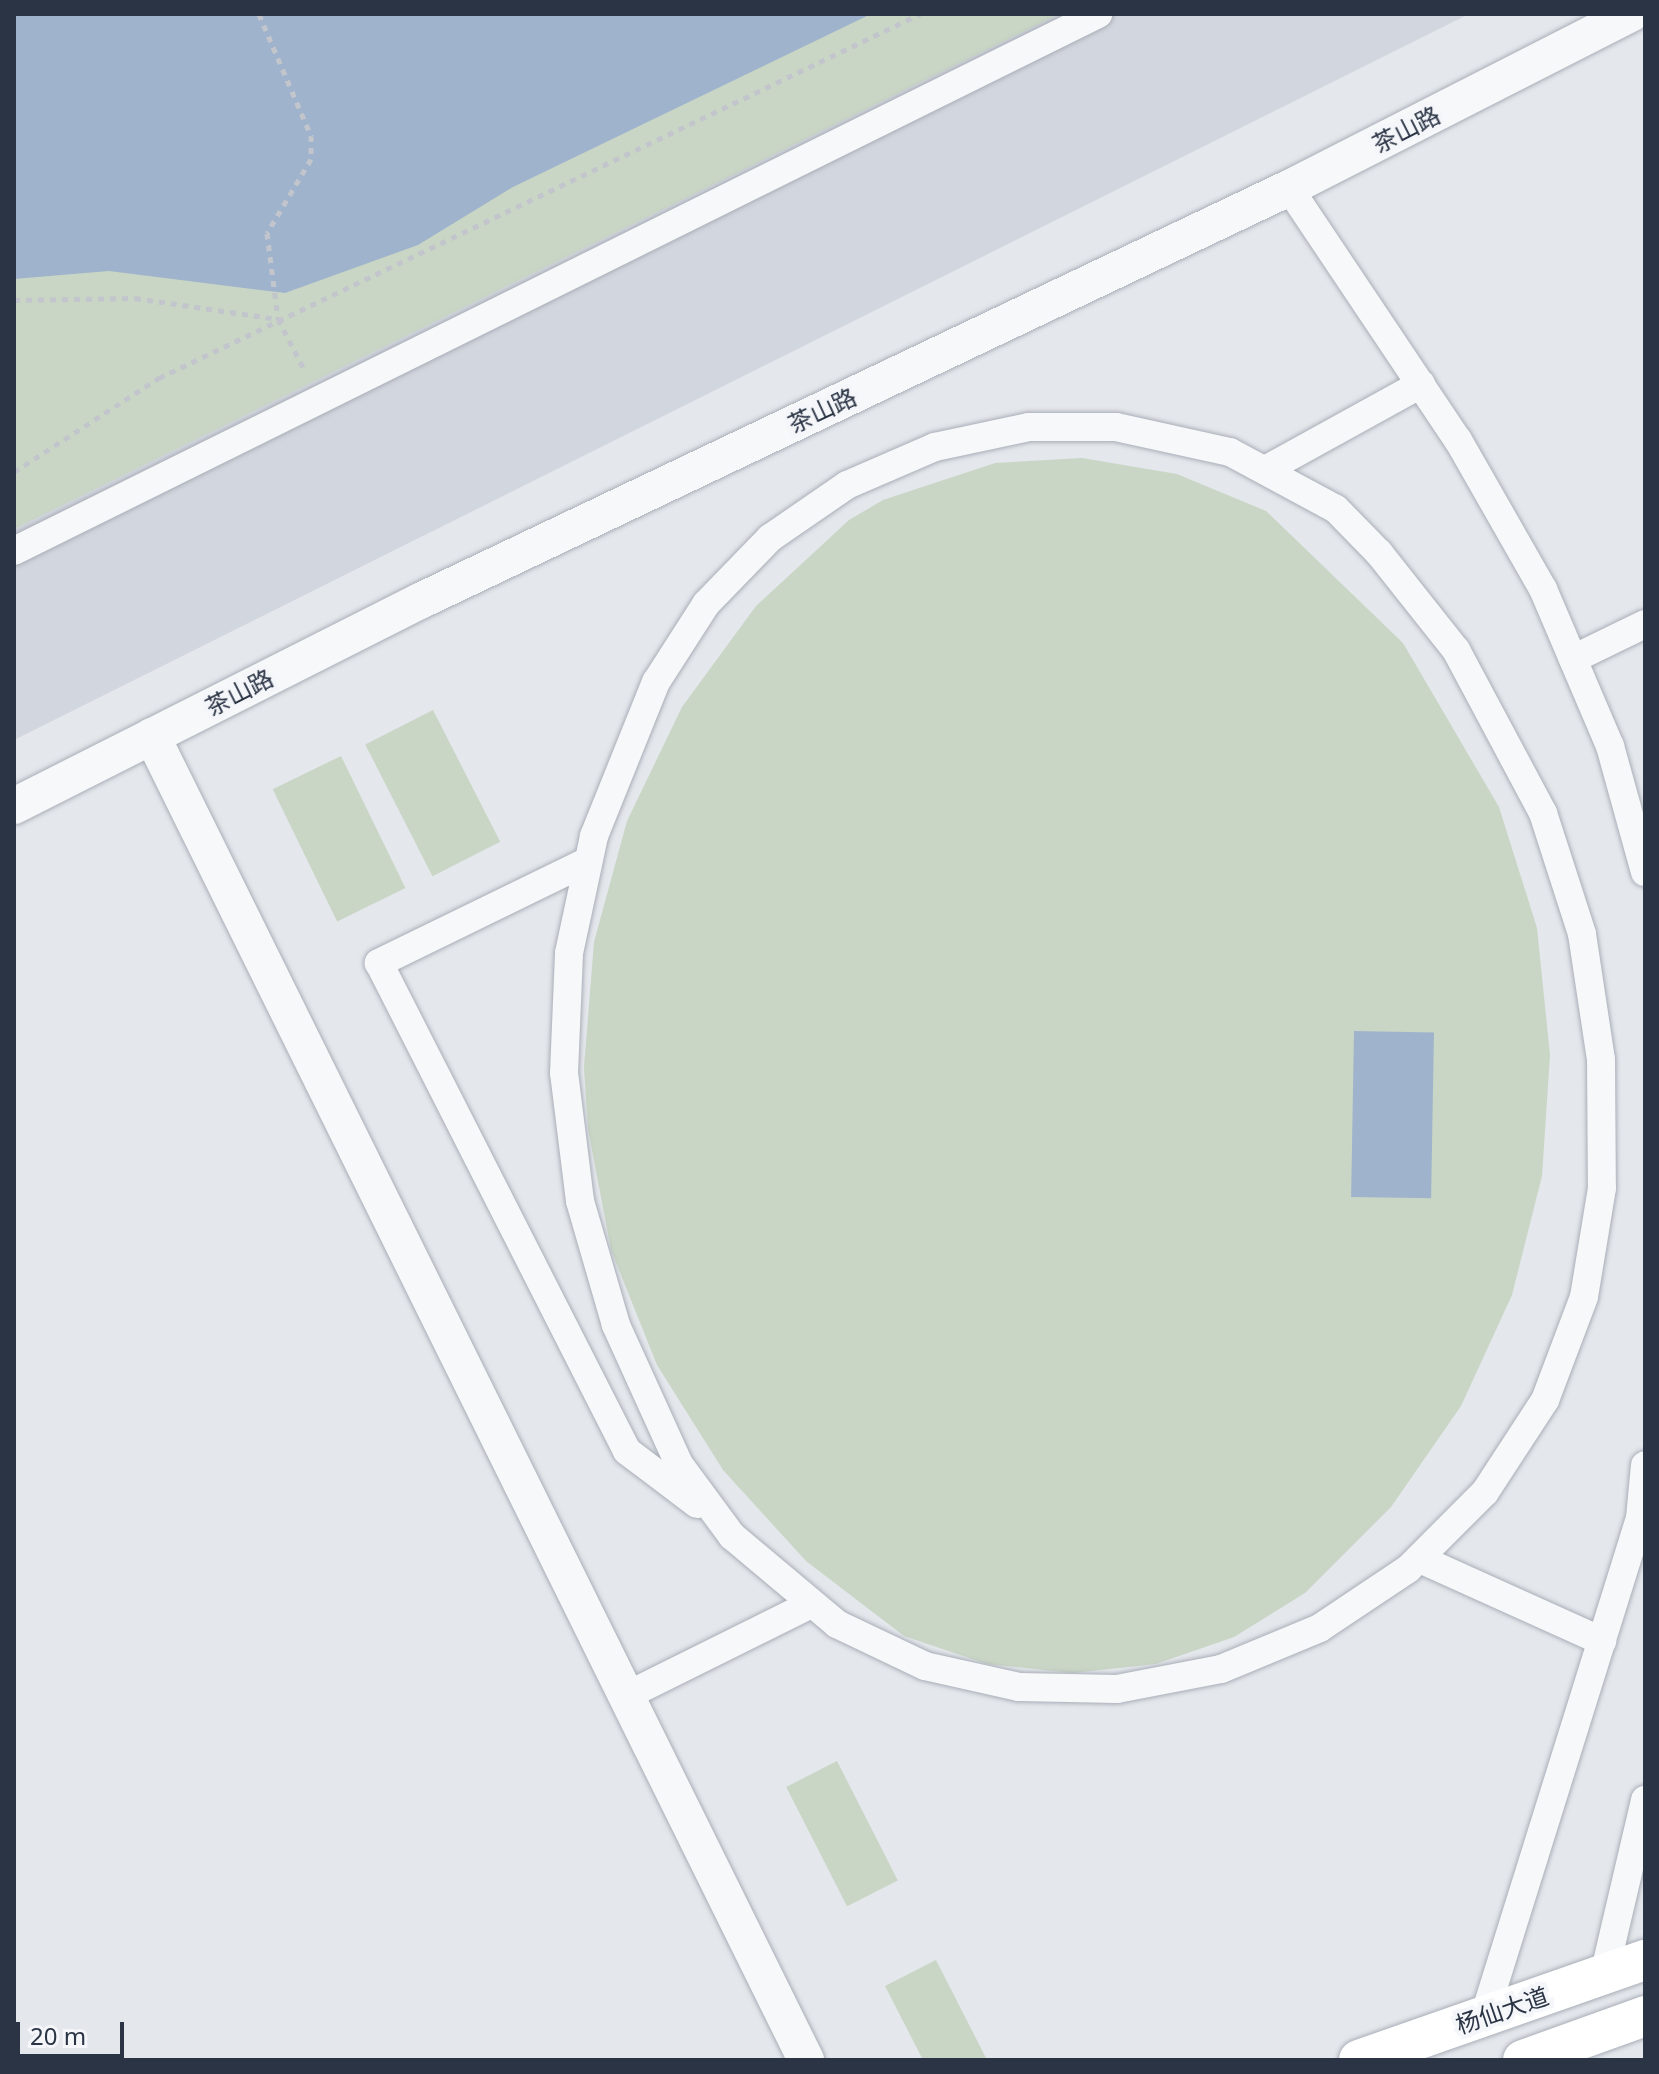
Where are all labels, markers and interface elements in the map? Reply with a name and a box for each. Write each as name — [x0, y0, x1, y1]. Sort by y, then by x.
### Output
street label: 茶山路 — [1367, 100, 1445, 158]
street label: 茶山路 — [783, 382, 861, 438]
street label: 茶山路 — [200, 663, 278, 721]
street label: 杨仙大道 — [1452, 1981, 1552, 2039]
scale bar — [20, 2006, 128, 2056]
text: 20 m — [30, 2019, 86, 2052]

